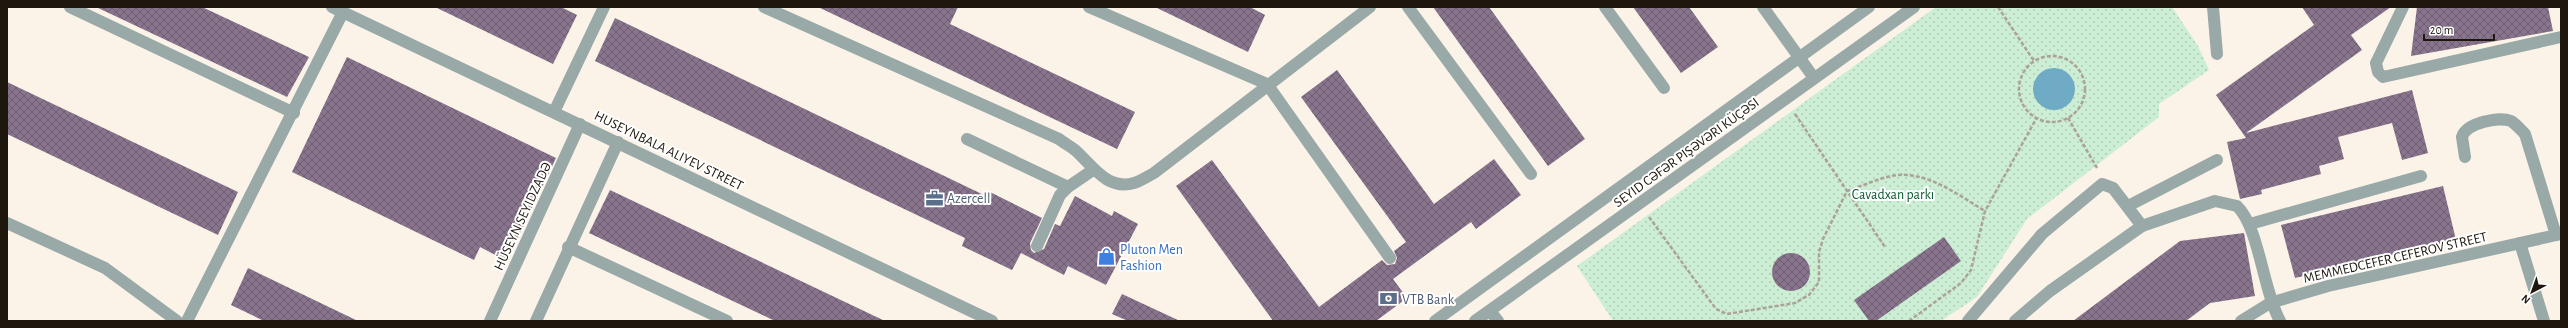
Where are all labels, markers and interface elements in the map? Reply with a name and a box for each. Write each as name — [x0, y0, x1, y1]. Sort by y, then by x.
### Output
scale bar — [2424, 16, 2494, 42]
text: 20 m — [2430, 24, 2453, 36]
street label: SEYID CƏFƏR PIŞƏVƏRI KÜÇƏSI — [1610, 93, 1762, 210]
street label: HUSEYNBALA ALIYEV STREET — [592, 109, 745, 193]
street label: HÜSEYN SEYIDZADƏ — [489, 159, 554, 273]
office icon: Azercell — [924, 188, 944, 208]
park label: Cavadxan parkı — [1852, 188, 1934, 202]
place label: Azercell — [947, 192, 990, 206]
street label: MEMMEDCEFER CEFЕROV STREET — [2302, 230, 2489, 286]
place label: Pluton Men Fashion — [1120, 243, 1183, 273]
shop icon: Pluton Men Fashion — [1097, 247, 1117, 267]
north arrow — [2512, 272, 2552, 312]
bank icon: VTB Bank — [1379, 289, 1399, 309]
place label: VTB Bank — [1402, 293, 1455, 307]
text: N — [2519, 293, 2532, 306]

